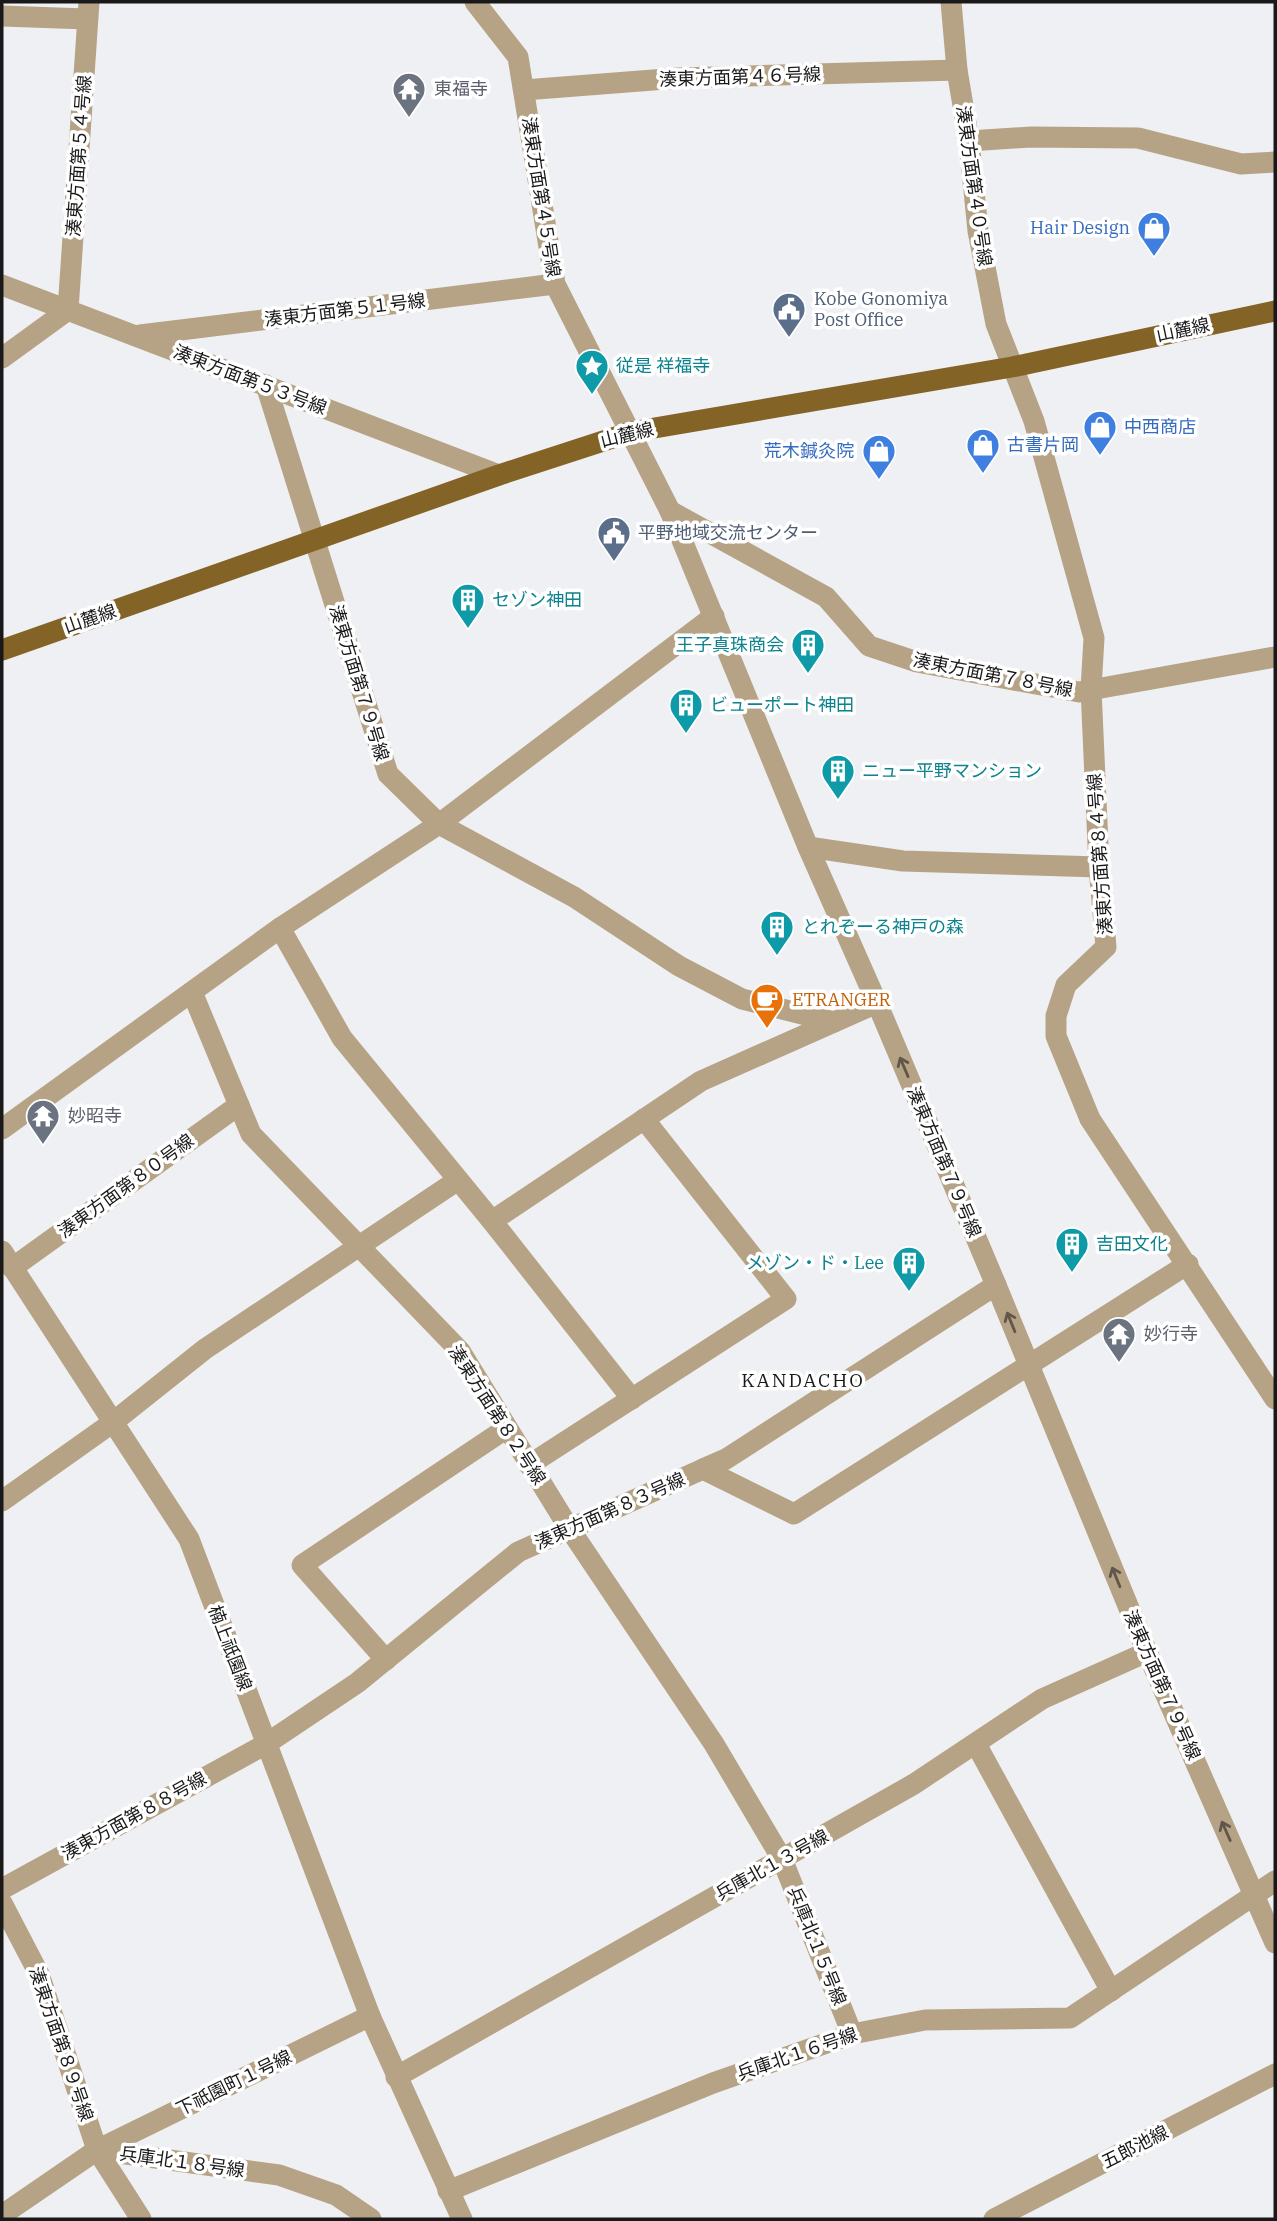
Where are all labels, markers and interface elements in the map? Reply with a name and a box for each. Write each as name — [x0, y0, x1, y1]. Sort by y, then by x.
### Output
street label: 湊東方面第４６号線 — [659, 62, 821, 91]
temple icon: 東福寺 — [390, 70, 428, 119]
street label: 湊東方面第５４号線 — [61, 74, 96, 238]
place label: 東福寺 — [434, 77, 488, 100]
street label: 湊東方面第４０号線 — [952, 104, 997, 268]
street label: 湊東方面第４５号線 — [517, 115, 566, 279]
shop icon: Hair Design — [1135, 209, 1173, 258]
place label: Hair Design — [1030, 216, 1130, 239]
place label: Kobe Gonomiya Post Office — [814, 287, 948, 331]
street label: 湊東方面第５１号線 — [263, 288, 427, 331]
public building icon: Kobe Gonomiya Post Office — [770, 290, 808, 339]
street label: 山麓線 — [1154, 313, 1212, 346]
street label: 湊東方面第５３号線 — [170, 340, 330, 419]
place icon: 従是 祥福寺 — [573, 347, 611, 396]
place label: 従是 祥福寺 — [616, 354, 710, 377]
shop icon: 中西商店 — [1081, 408, 1119, 457]
place label: 中西商店 — [1124, 415, 1196, 438]
street label: 山麓線 — [598, 417, 656, 452]
shop icon: 古書片岡 — [964, 426, 1002, 475]
shop icon: 荒木鍼灸院 — [860, 432, 898, 481]
place label: 古書片岡 — [1007, 433, 1079, 456]
place label: 荒木鍼灸院 — [764, 439, 854, 462]
public building icon: 平野地域交流センター — [595, 514, 633, 563]
place label: 平野地域交流センター — [638, 521, 818, 544]
building icon: セゾン神田 — [449, 581, 487, 630]
place label: セゾン神田 — [492, 588, 582, 611]
street label: 山麓線 — [61, 599, 119, 638]
street label: 湊東方面第７９号線 — [325, 602, 394, 764]
building icon: 王子真珠商会 — [789, 626, 827, 675]
place label: 王子真珠商会 — [676, 633, 784, 656]
street label: 湊東方面第７８号線 — [911, 648, 1075, 701]
building icon: ビューポート神田 — [667, 686, 705, 735]
place label: ビューポート神田 — [710, 693, 854, 716]
building icon: ニュー平野マンション — [819, 752, 857, 801]
place label: ニュー平野マンション — [862, 759, 1042, 782]
street label: 湊東方面第８４号線 — [1082, 772, 1117, 936]
building icon: とれぞーる神戸の森 — [758, 908, 796, 957]
place label: とれぞーる神戸の森 — [802, 915, 964, 938]
cafe icon: ETRANGER — [748, 981, 786, 1030]
place label: ETRANGER — [792, 988, 891, 1011]
one-way arrow — [897, 1056, 910, 1078]
street label: 湊東方面第７９号線 — [902, 1083, 987, 1241]
temple icon: 妙昭寺 — [24, 1097, 62, 1146]
place label: 妙昭寺 — [68, 1104, 122, 1127]
street label: 湊東方面第８０号線 — [53, 1129, 198, 1243]
building icon: 吉田文化 — [1053, 1225, 1091, 1274]
place label: 吉田文化 — [1096, 1232, 1168, 1255]
building icon: メゾン・ド・Lee — [890, 1244, 928, 1293]
place label: メゾン・ド・Lee — [746, 1251, 884, 1274]
one-way arrow — [1003, 1311, 1016, 1333]
temple icon: 妙行寺 — [1100, 1315, 1138, 1364]
place label: 妙行寺 — [1144, 1322, 1198, 1345]
street label: 湊東方面第８２号線 — [444, 1341, 551, 1489]
district label: KANDACHO — [741, 1368, 865, 1392]
street label: 湊東方面第８３号線 — [531, 1467, 688, 1554]
one-way arrow — [1109, 1567, 1122, 1589]
street label: 楠上祇園線 — [204, 1602, 257, 1694]
street label: 湊東方面第７９号線 — [1119, 1606, 1206, 1763]
street label: 湊東方面第８８号線 — [57, 1766, 210, 1865]
one-way arrow — [1219, 1821, 1232, 1842]
street label: 兵庫北１３号線 — [711, 1824, 832, 1905]
street label: 兵庫北１５号線 — [783, 1883, 852, 2009]
street label: 湊東方面第８９号線 — [24, 1964, 99, 2124]
street label: 兵庫北１６号線 — [734, 2022, 860, 2085]
street label: 下祇園町１号線 — [172, 2045, 295, 2121]
street label: 五郎池線 — [1097, 2120, 1172, 2173]
street label: 兵庫北１８号線 — [118, 2141, 246, 2182]

